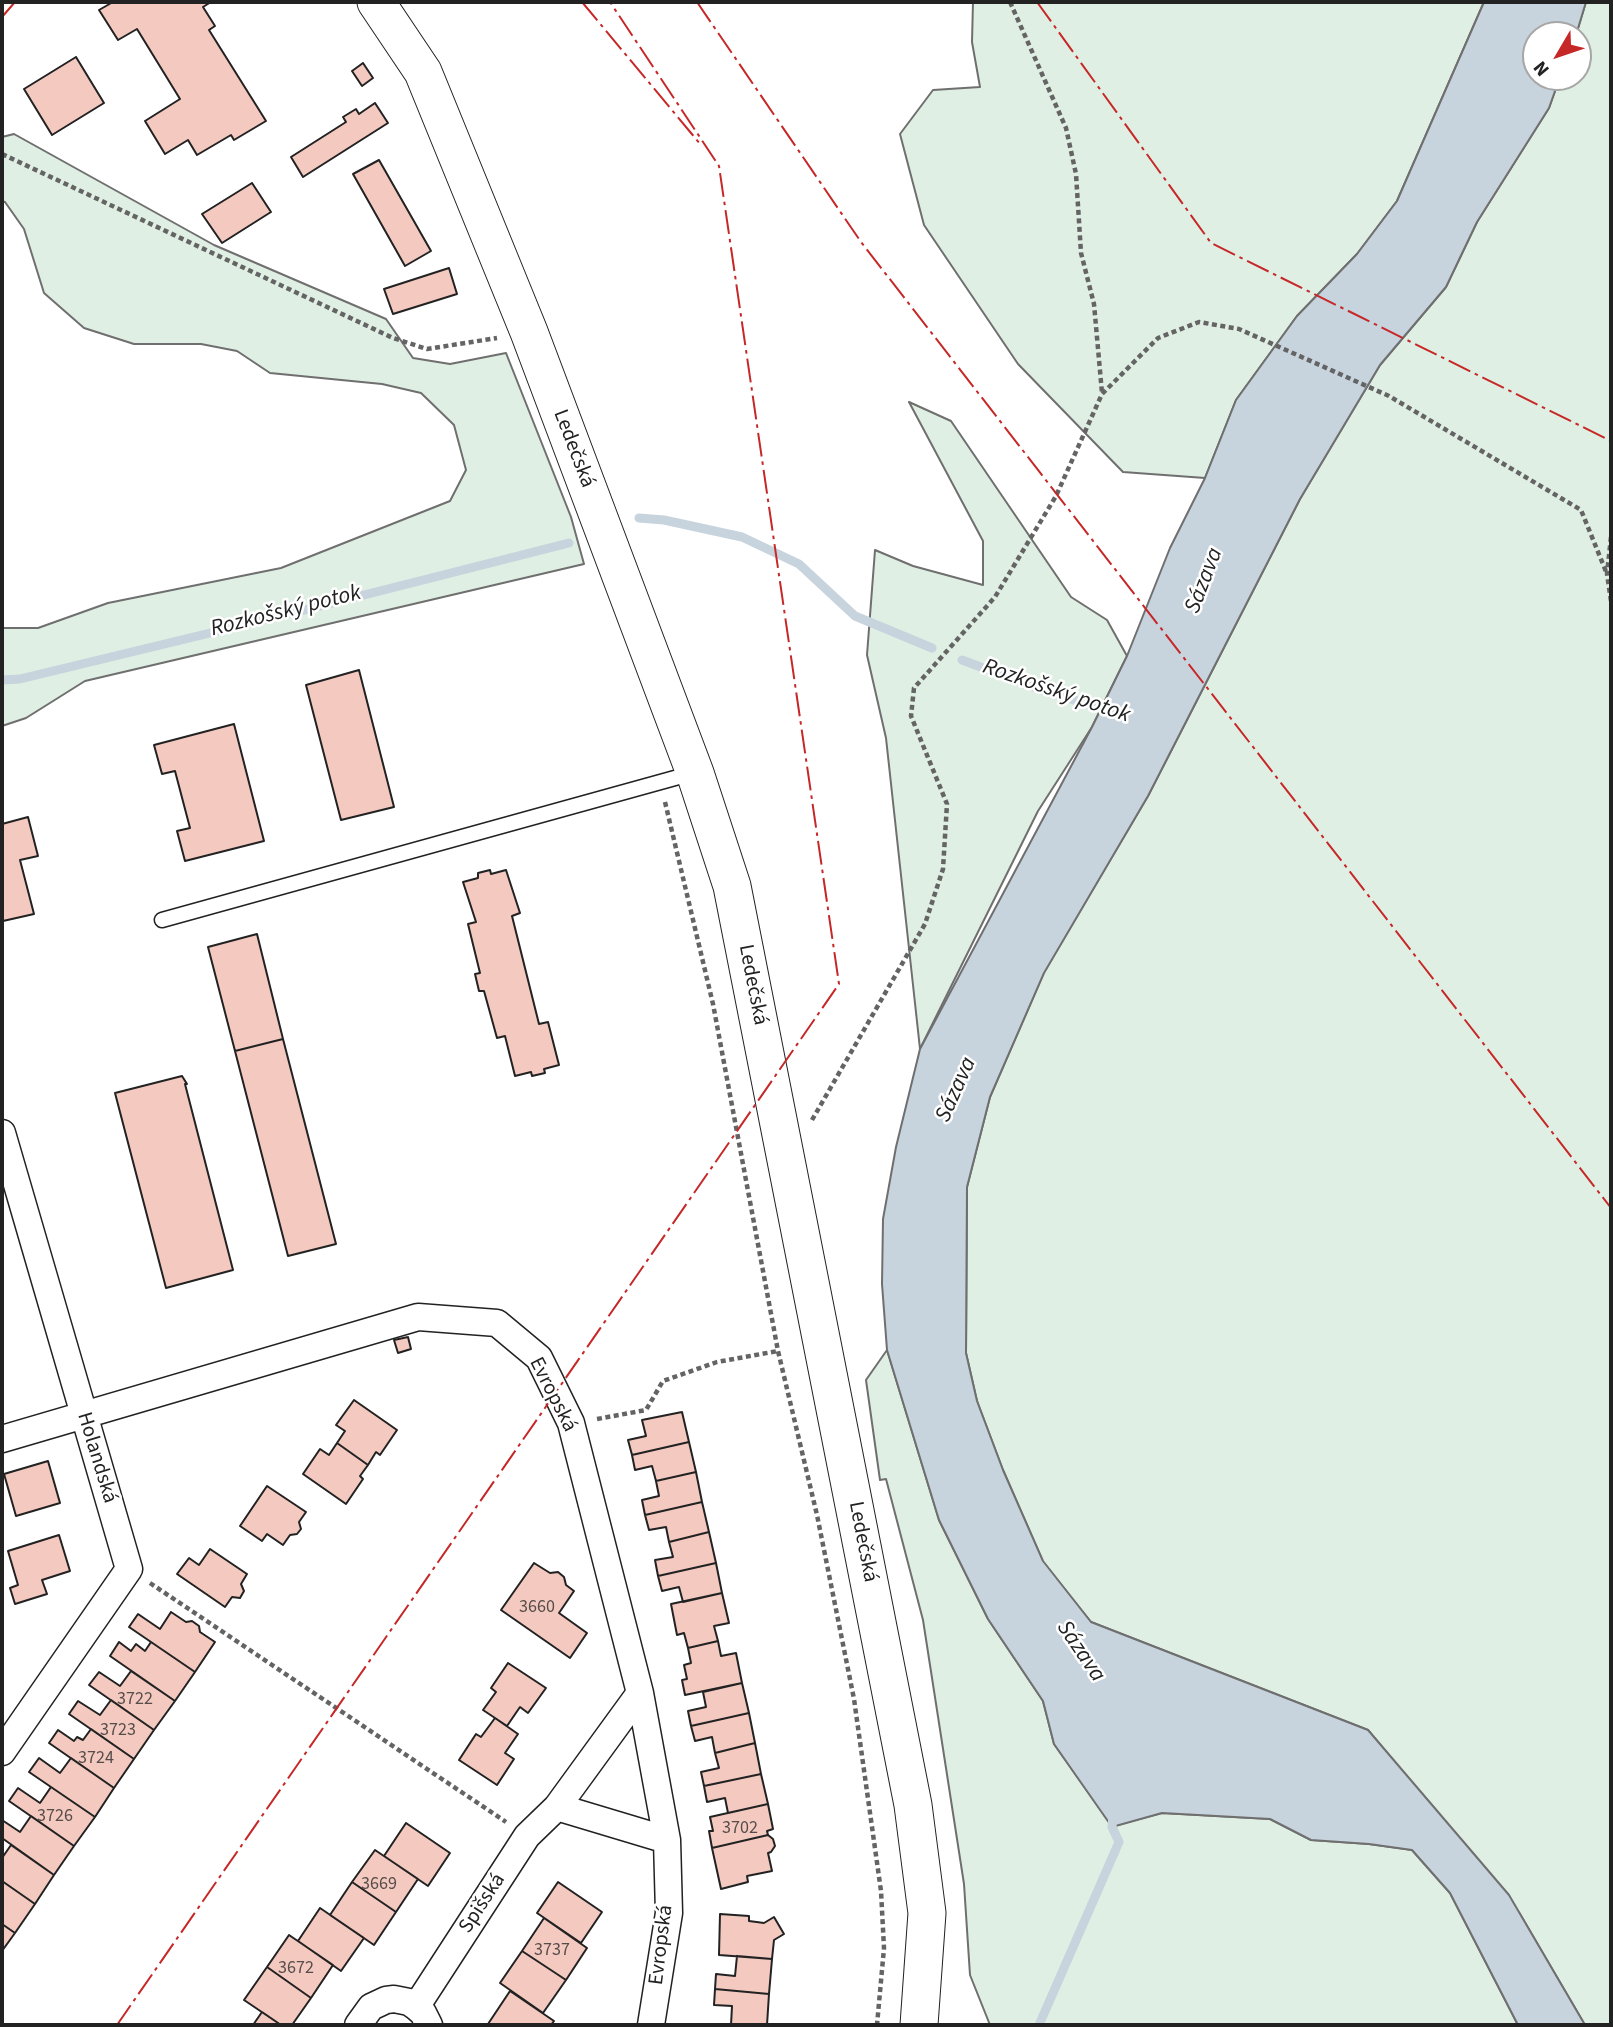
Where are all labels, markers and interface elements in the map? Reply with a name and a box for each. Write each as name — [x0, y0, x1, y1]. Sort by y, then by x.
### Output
north arrow — [1522, 21, 1592, 91]
text: N — [1527, 55, 1556, 82]
street label: Ledečská — [547, 406, 599, 492]
water label: Sázava — [1180, 544, 1230, 618]
water label: Rozkošský potok — [208, 580, 364, 644]
water label: Rozkošský potok — [979, 654, 1133, 730]
street label: Ledečská — [732, 943, 772, 1027]
water label: Sázava — [931, 1053, 983, 1127]
street label: Evropská — [523, 1354, 581, 1436]
street label: Holandská — [70, 1410, 122, 1506]
street label: Ledečská — [842, 1500, 882, 1584]
house number: 3660 — [519, 1597, 555, 1619]
water label: Sázava — [1050, 1616, 1110, 1688]
house number: 3722 — [117, 1689, 153, 1711]
house number: 3723 — [100, 1720, 136, 1742]
house number: 3724 — [78, 1748, 114, 1770]
house number: 3726 — [37, 1806, 73, 1828]
house number: 3702 — [722, 1818, 758, 1840]
street label: Spišská — [454, 1869, 512, 1939]
house number: 3669 — [361, 1874, 397, 1896]
street label: Evropská — [645, 1904, 679, 1986]
house number: 3737 — [534, 1940, 570, 1962]
house number: 3672 — [278, 1958, 314, 1980]

